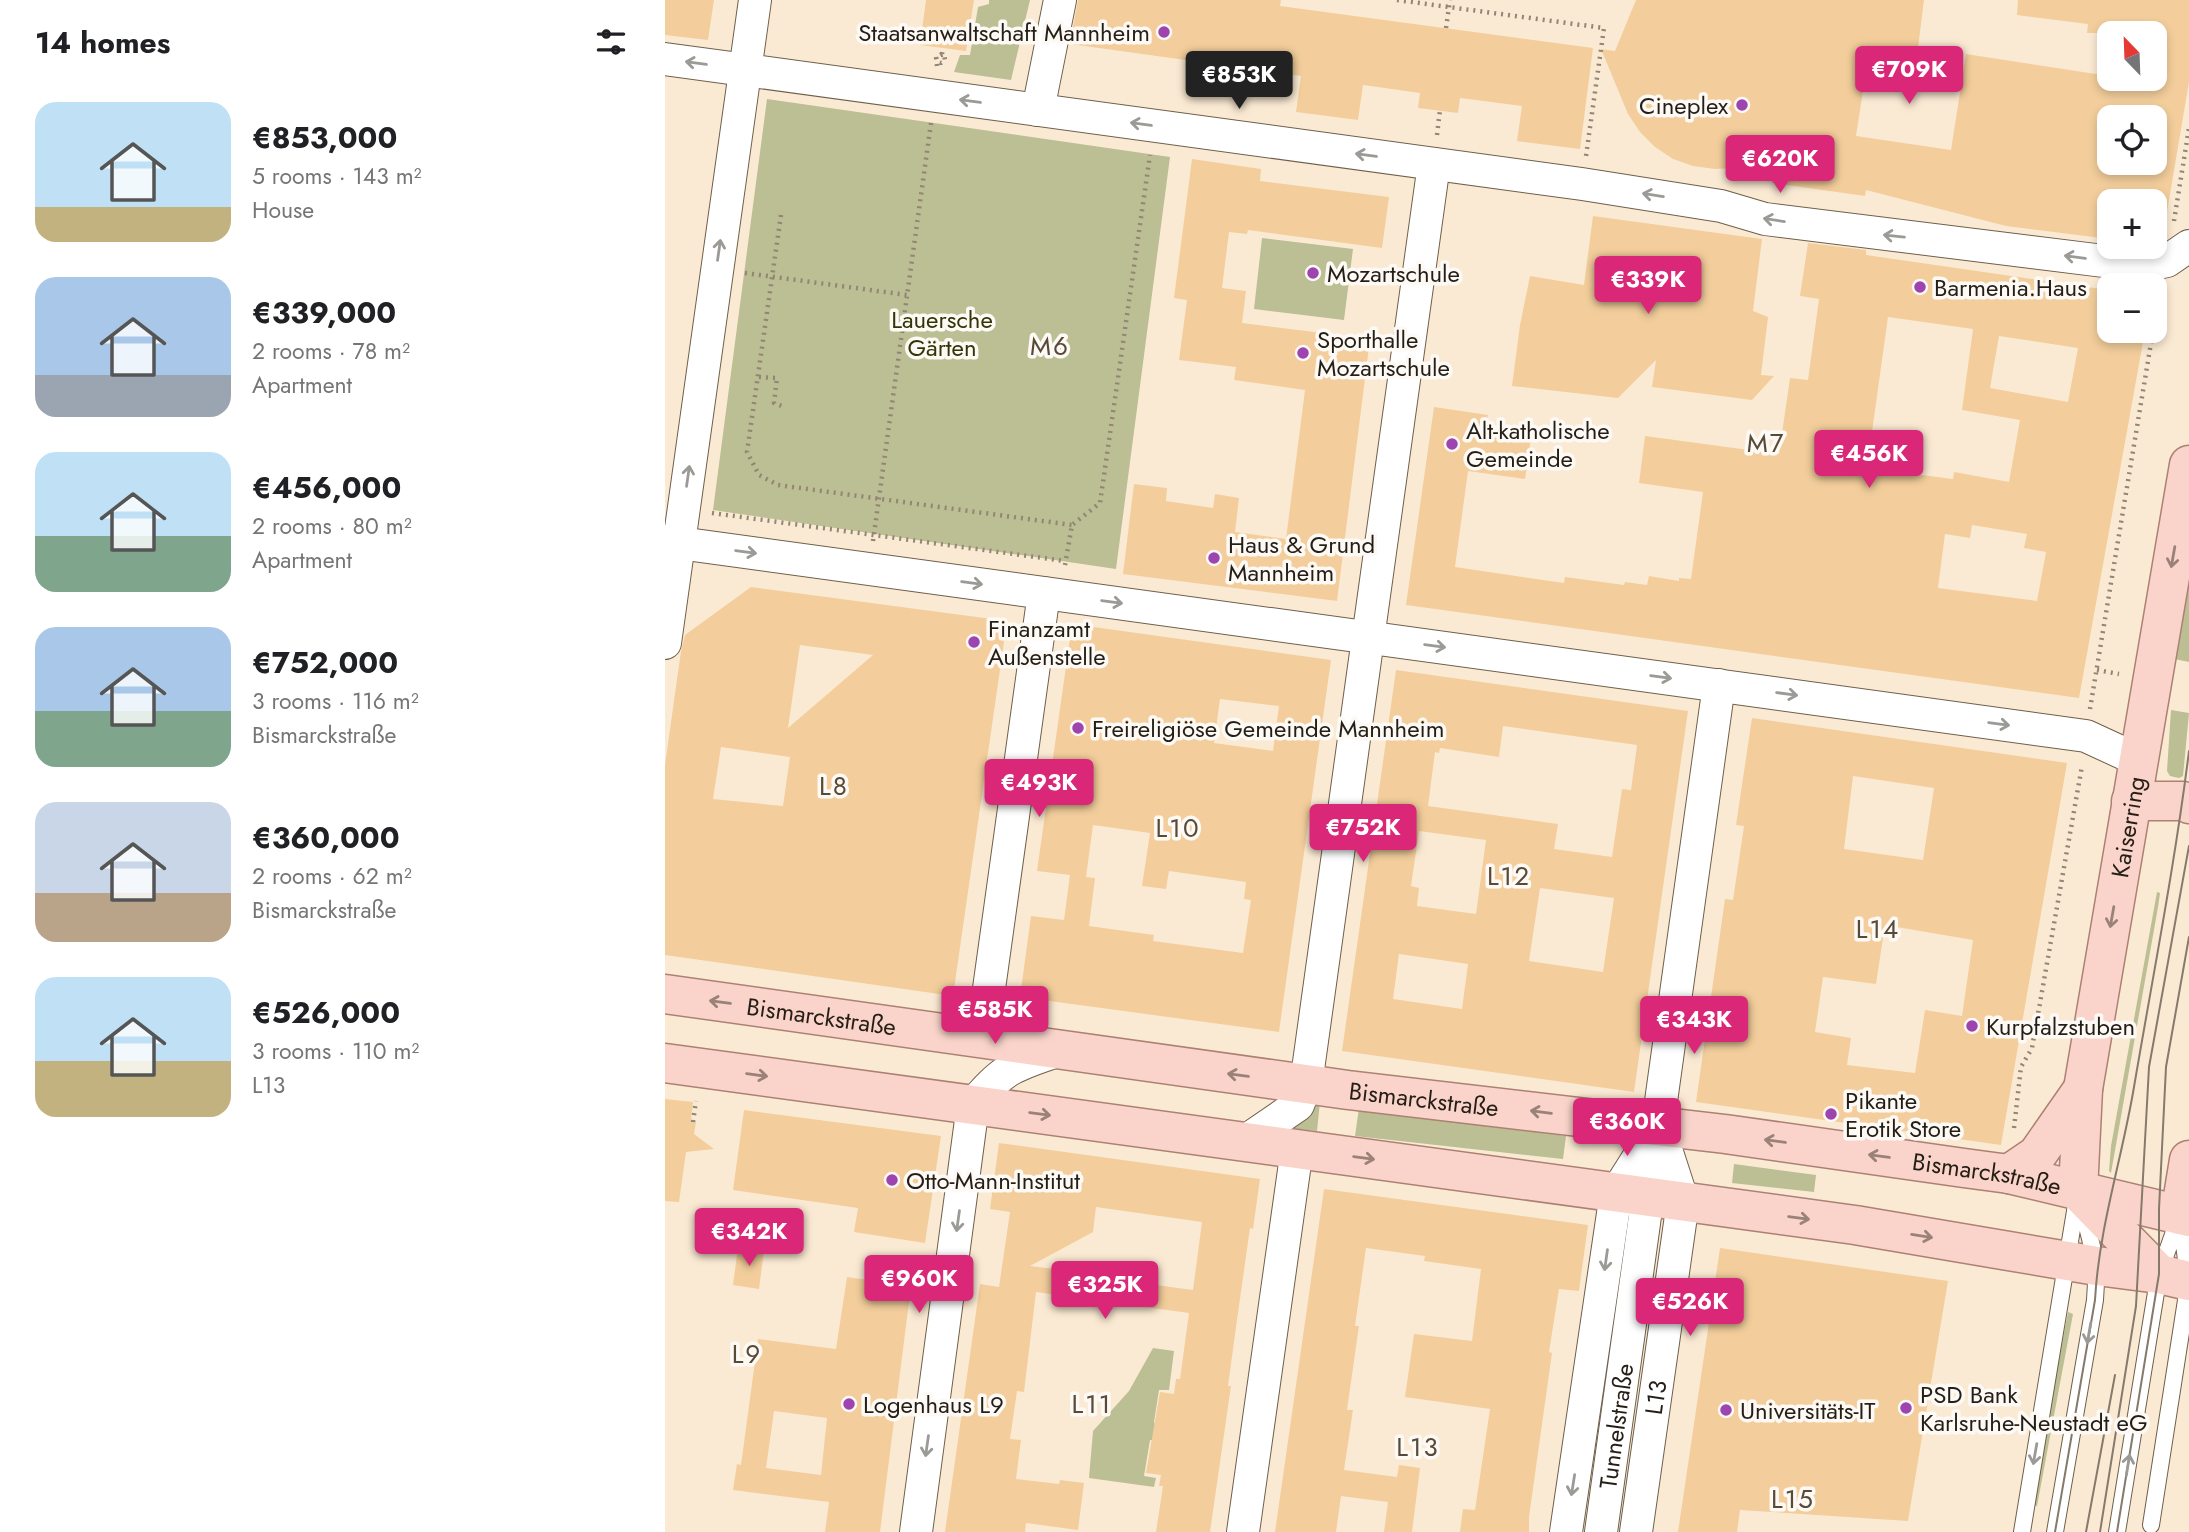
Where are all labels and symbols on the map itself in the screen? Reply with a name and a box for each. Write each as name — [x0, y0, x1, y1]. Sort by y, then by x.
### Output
place label: Staatsanwaltschaft Mannheim — [858, 15, 1150, 50]
north arrow — [2097, 21, 2167, 91]
marker: Staatsanwaltschaft Mannheim — [1156, 24, 1172, 40]
pin: €709K — [1860, 46, 1958, 106]
pin: €853K — [1190, 52, 1288, 111]
one-way arrow — [685, 57, 708, 70]
place label: Cineplex — [1639, 88, 1729, 123]
one-way arrow — [959, 94, 982, 107]
marker: Cineplex — [1734, 97, 1750, 113]
one-way arrow — [1130, 118, 1153, 131]
pin: €620K — [1731, 136, 1829, 195]
one-way arrow — [1355, 148, 1378, 161]
one-way arrow — [1642, 188, 1665, 201]
one-way arrow — [1763, 213, 1786, 226]
one-way arrow — [1883, 230, 1906, 243]
one-way arrow — [713, 239, 726, 262]
one-way arrow — [2064, 251, 2087, 264]
place label: Mozartschule — [1327, 256, 1460, 291]
pin: €339K — [1599, 256, 1697, 316]
marker: Mozartschule — [1305, 265, 1321, 281]
place label: Barmenia.Haus — [1934, 270, 2087, 305]
marker: Barmenia.Haus — [1912, 279, 1928, 295]
park label: Lauersche Gärten — [891, 302, 993, 365]
place label: Sporthalle Mozartschule — [1317, 322, 1450, 385]
district label: M6 — [1030, 327, 1070, 365]
marker: Sporthalle Mozartschule — [1295, 345, 1311, 361]
place label: Alt-katholische Gemeinde — [1466, 413, 1610, 476]
district label: M7 — [1747, 424, 1785, 462]
pin: €456K — [1820, 430, 1918, 490]
marker: Alt-katholische Gemeinde — [1444, 436, 1460, 452]
one-way arrow — [682, 465, 695, 487]
place label: Haus & Grund Mannheim — [1228, 527, 1375, 590]
one-way arrow — [2166, 545, 2179, 568]
one-way arrow — [735, 546, 757, 559]
marker: Haus & Grund Mannheim — [1206, 550, 1222, 566]
one-way arrow — [960, 577, 983, 590]
one-way arrow — [1100, 596, 1123, 609]
place label: Finanzamt Außenstelle — [988, 611, 1106, 674]
marker: Finanzamt Außenstelle — [966, 634, 982, 650]
one-way arrow — [1423, 640, 1446, 653]
one-way arrow — [1649, 671, 1672, 684]
one-way arrow — [1775, 688, 1798, 701]
place label: Freireligiöse Gemeinde Mannheim — [1092, 711, 1444, 746]
one-way arrow — [1988, 717, 2010, 730]
marker: Freireligiöse Gemeinde Mannheim — [1070, 720, 1086, 736]
pin: €493K — [990, 760, 1088, 819]
district label: L8 — [819, 767, 849, 805]
street label: Kaiserring — [2102, 773, 2153, 880]
pin: €752K — [1314, 804, 1412, 864]
district label: L10 — [1155, 809, 1201, 847]
district label: L12 — [1487, 857, 1531, 895]
one-way arrow — [2105, 905, 2118, 928]
district label: L14 — [1856, 910, 1900, 948]
pin: €585K — [946, 986, 1044, 1046]
street label: Bismarckstraße — [744, 988, 899, 1044]
one-way arrow — [710, 995, 732, 1008]
pin: €343K — [1645, 996, 1743, 1056]
place label: Kurpfalzstuben — [1986, 1009, 2135, 1044]
marker: Kurpfalzstuben — [1964, 1018, 1980, 1034]
one-way arrow — [1227, 1068, 1250, 1081]
one-way arrow — [745, 1069, 768, 1082]
street label: Bismarckstraße — [1347, 1073, 1501, 1125]
place label: Pikante Erotik Store — [1845, 1083, 1961, 1146]
pin: €360K — [1578, 1098, 1676, 1158]
one-way arrow — [1531, 1106, 1553, 1119]
marker: Pikante Erotik Store — [1823, 1106, 1839, 1122]
one-way arrow — [1029, 1108, 1051, 1121]
one-way arrow — [1764, 1135, 1787, 1148]
street label: Bismarckstraße — [1910, 1143, 2065, 1203]
one-way arrow — [1868, 1149, 1891, 1162]
one-way arrow — [1352, 1152, 1375, 1165]
place label: Otto-Mann-Institut — [906, 1163, 1080, 1198]
marker: Otto-Mann-Institut — [884, 1172, 900, 1188]
pin: €342K — [700, 1208, 798, 1268]
one-way arrow — [951, 1209, 964, 1232]
one-way arrow — [1787, 1211, 1810, 1224]
one-way arrow — [1910, 1230, 1933, 1243]
one-way arrow — [1600, 1248, 1613, 1271]
pin: €960K — [870, 1256, 968, 1315]
pin: €325K — [1056, 1262, 1154, 1321]
pin: €526K — [1641, 1278, 1739, 1338]
one-way arrow — [2082, 1321, 2095, 1344]
district label: L9 — [732, 1335, 762, 1373]
street label: Tunnelstraße — [1590, 1361, 1642, 1491]
place label: PSD Bank Karlsruhe-Neustadt eG — [1920, 1377, 2148, 1440]
street label: L13 — [1635, 1378, 1675, 1417]
district label: L11 — [1071, 1385, 1113, 1423]
place label: Logenhaus L9 — [863, 1387, 1004, 1422]
place label: Universitäts-IT — [1740, 1393, 1875, 1428]
marker: Logenhaus L9 — [841, 1396, 857, 1412]
marker: PSD Bank Karlsruhe-Neustadt eG — [1898, 1400, 1914, 1416]
marker: Universitäts-IT — [1718, 1402, 1734, 1418]
district label: L13 — [1396, 1428, 1440, 1466]
one-way arrow — [921, 1435, 934, 1457]
one-way arrow — [2028, 1442, 2041, 1465]
one-way arrow — [2122, 1454, 2135, 1476]
one-way arrow — [1566, 1473, 1579, 1496]
district label: L15 — [1771, 1480, 1815, 1518]

